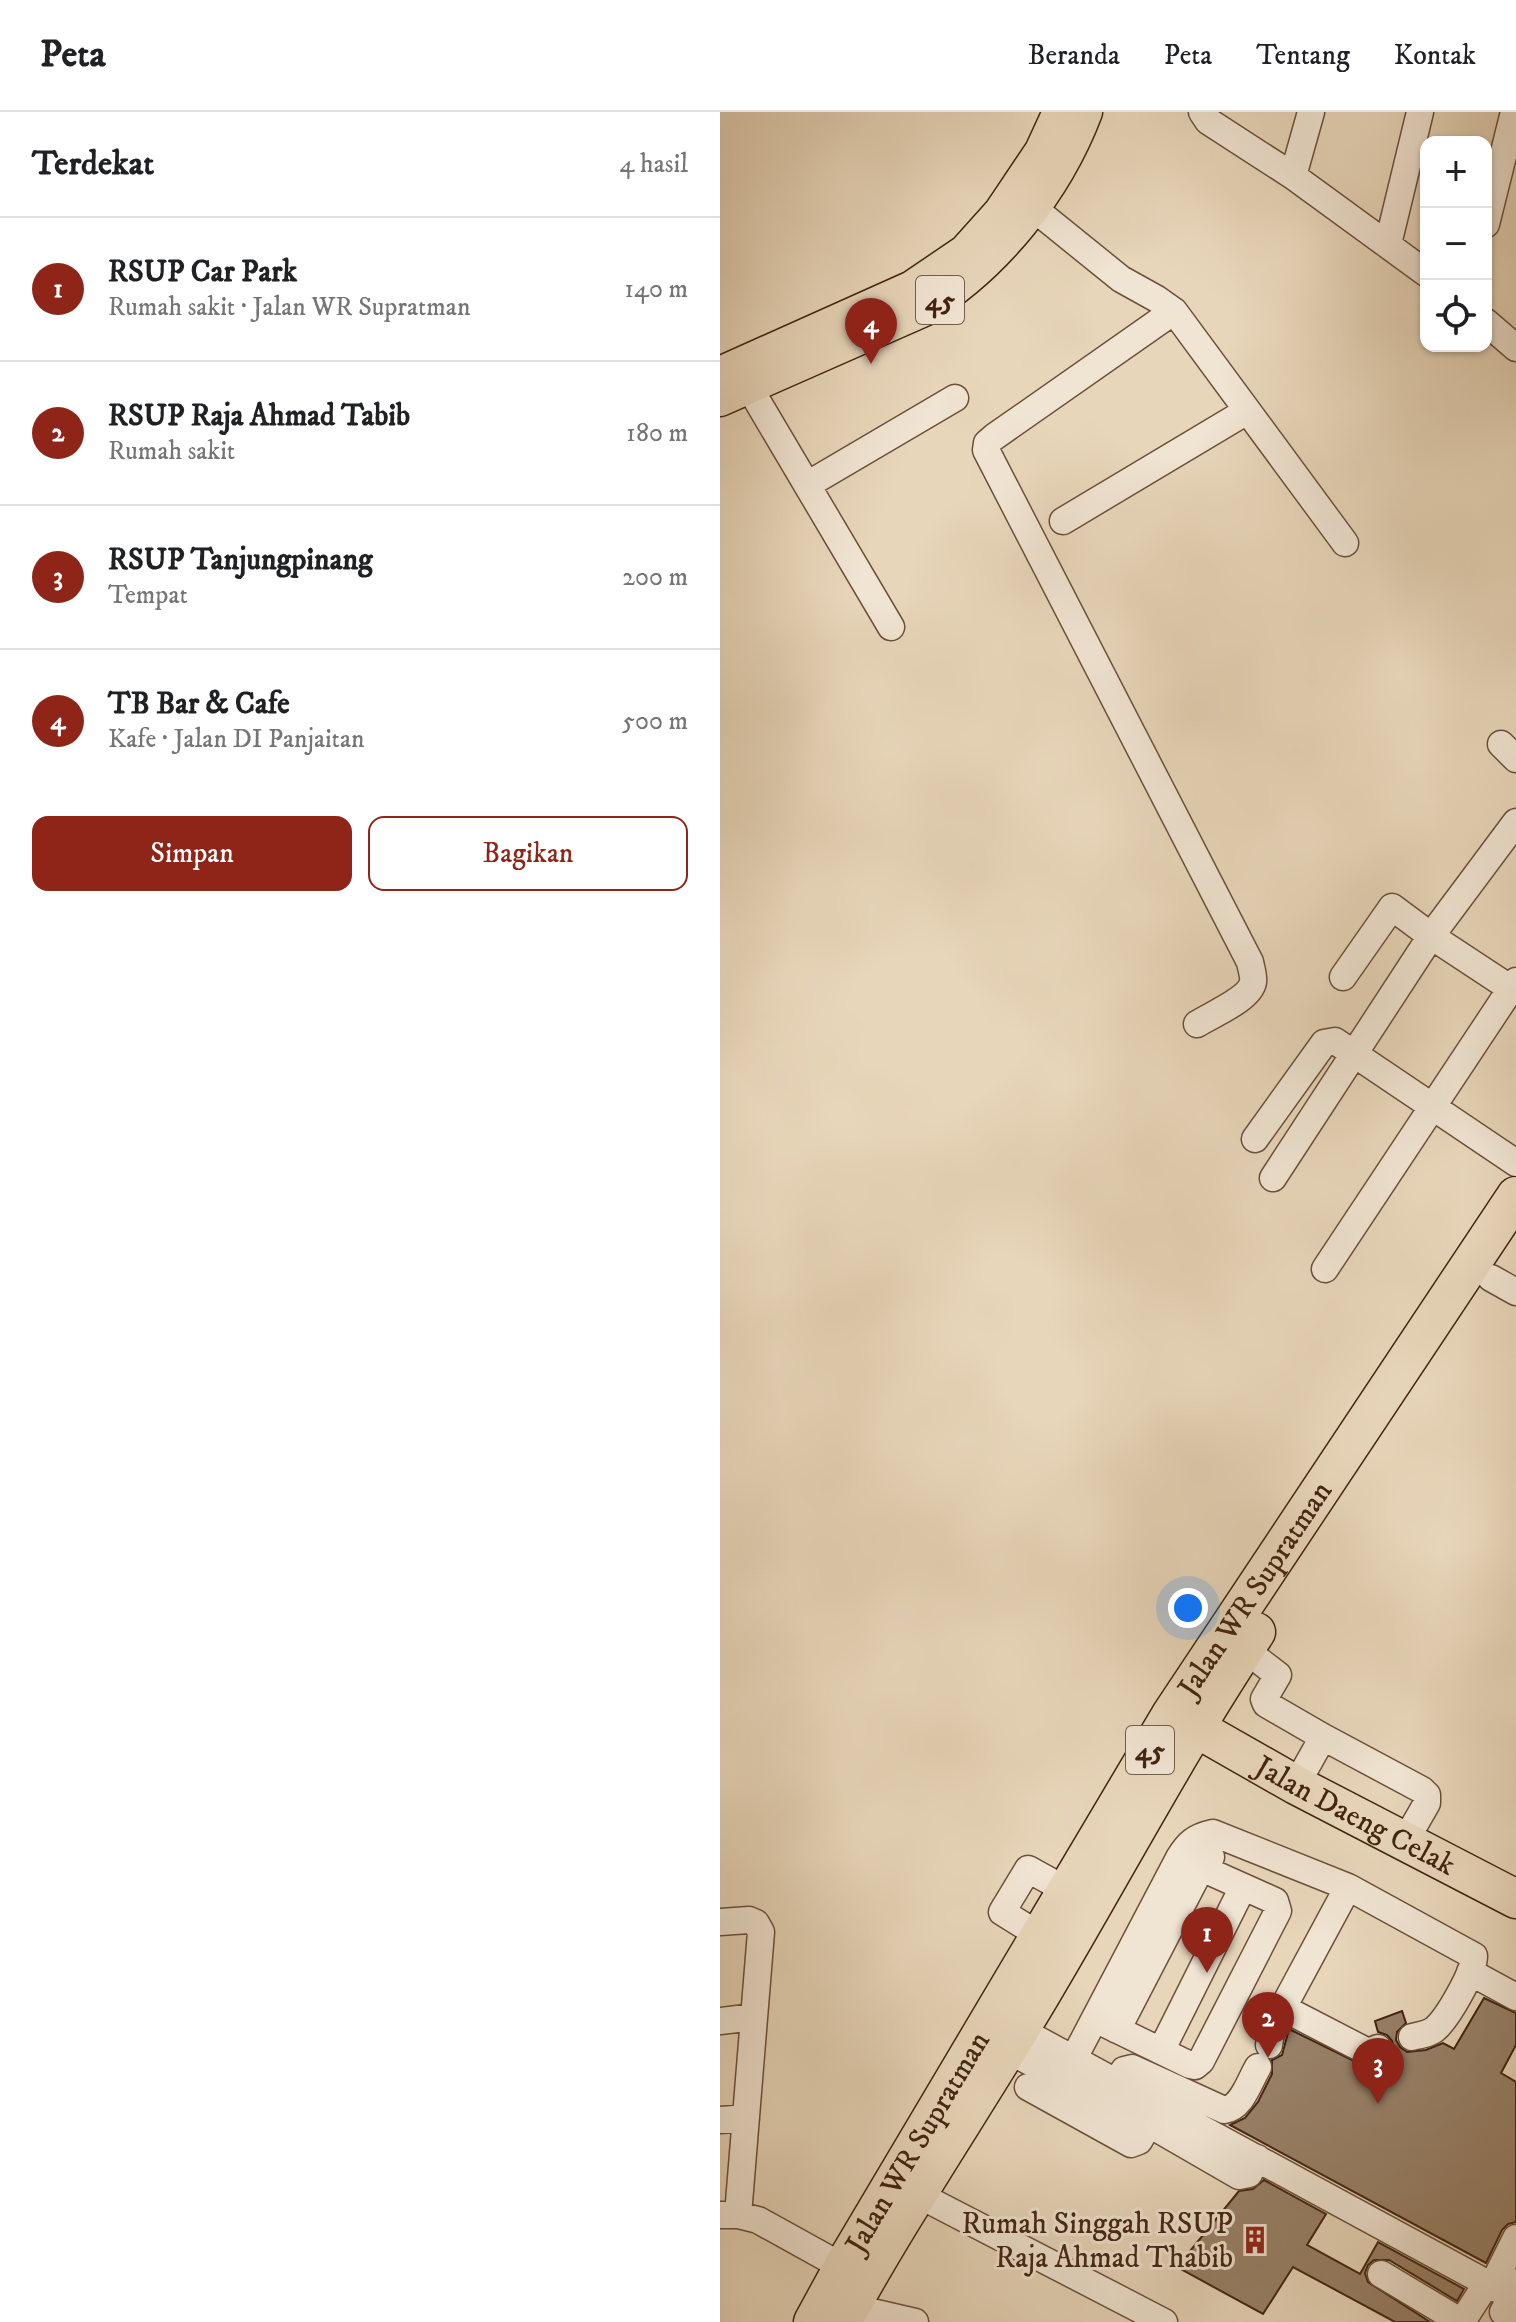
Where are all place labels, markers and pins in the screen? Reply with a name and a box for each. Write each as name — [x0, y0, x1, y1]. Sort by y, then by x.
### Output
pin: 4 — [845, 298, 897, 364]
pin: 1 — [1181, 1907, 1233, 1973]
pin: 2 — [1242, 1992, 1294, 2058]
pin: 3 — [1352, 2038, 1404, 2104]
place label: Rumah Singgah RSUP Raja Ahmad Thabib — [962, 2206, 1233, 2277]
building icon: Rumah Singgah RSUP Raja Ahmad Thabib — [1240, 2225, 1270, 2255]

